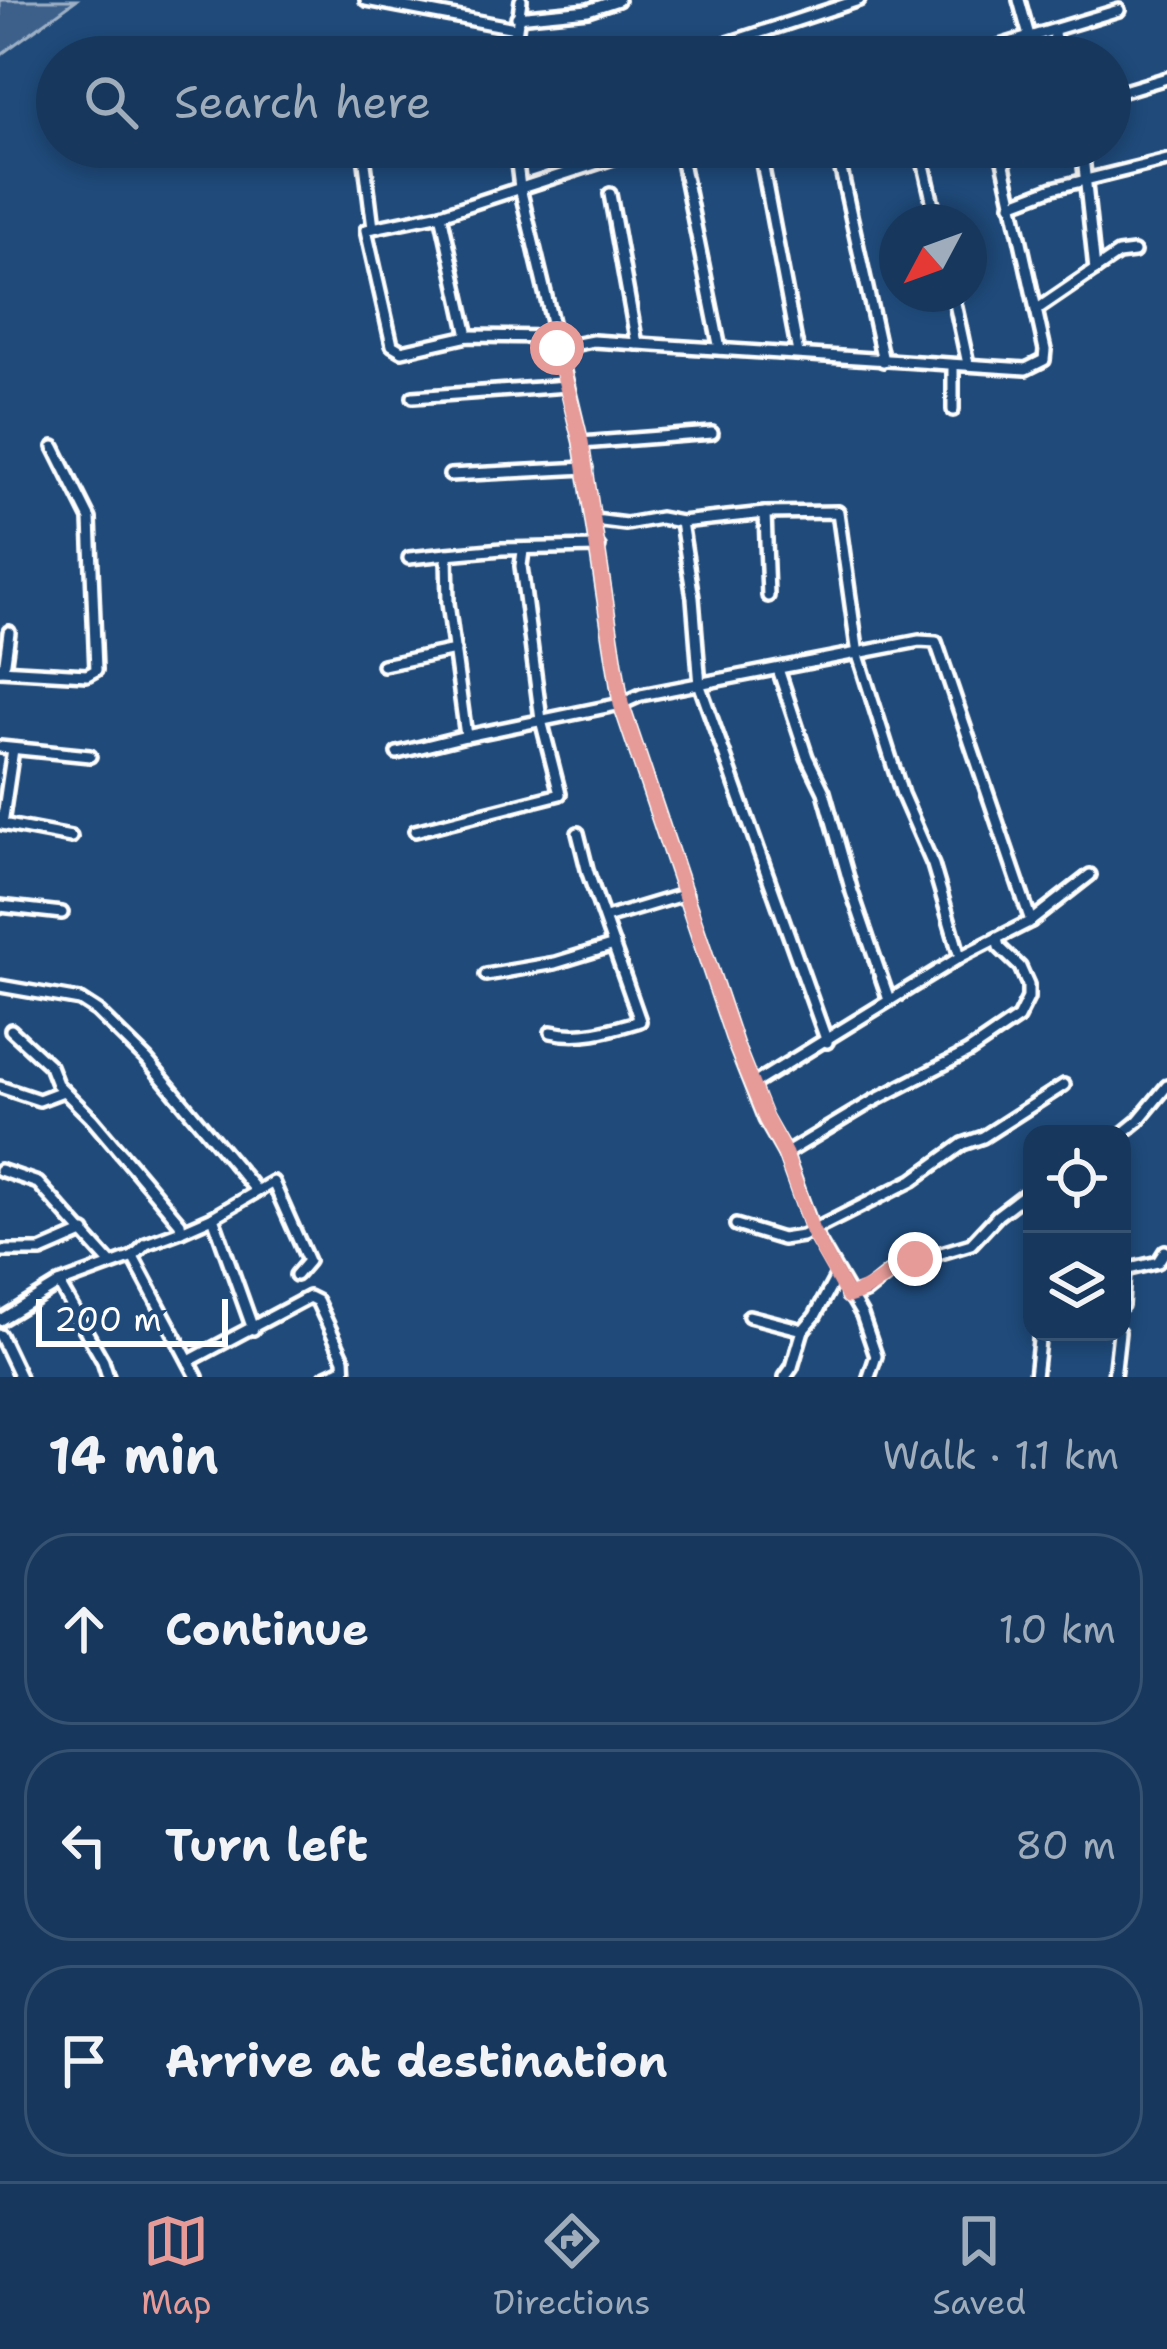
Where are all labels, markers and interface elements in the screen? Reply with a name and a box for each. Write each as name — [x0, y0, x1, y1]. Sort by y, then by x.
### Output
search box — [36, 36, 1131, 168]
icon: search — [78, 69, 144, 135]
text: Search here — [174, 72, 431, 132]
north arrow — [879, 204, 987, 312]
route start — [530, 321, 584, 375]
map controls — [1023, 1125, 1131, 1341]
button: locate — [1023, 1125, 1131, 1233]
route end — [888, 1232, 942, 1286]
button: layers — [1023, 1233, 1131, 1341]
scale bar — [36, 1293, 228, 1346]
text: 200 m — [54, 1297, 162, 1342]
text: 14 min — [48, 1421, 219, 1489]
text: Walk · 1.1 km — [883, 1429, 1119, 1481]
icon: ahead — [51, 1596, 117, 1662]
text: Continue — [165, 1599, 369, 1659]
text: 1.0 km — [999, 1603, 1116, 1655]
icon: left — [51, 1812, 117, 1878]
text: Turn left — [165, 1815, 368, 1875]
text: 80 m — [1015, 1819, 1116, 1871]
icon: arrive — [51, 2028, 117, 2094]
text: Arrive at destination — [165, 2031, 668, 2091]
tab: Map — [141, 2208, 212, 2325]
tab: Directions — [493, 2208, 651, 2325]
tab: Saved — [932, 2208, 1026, 2325]

